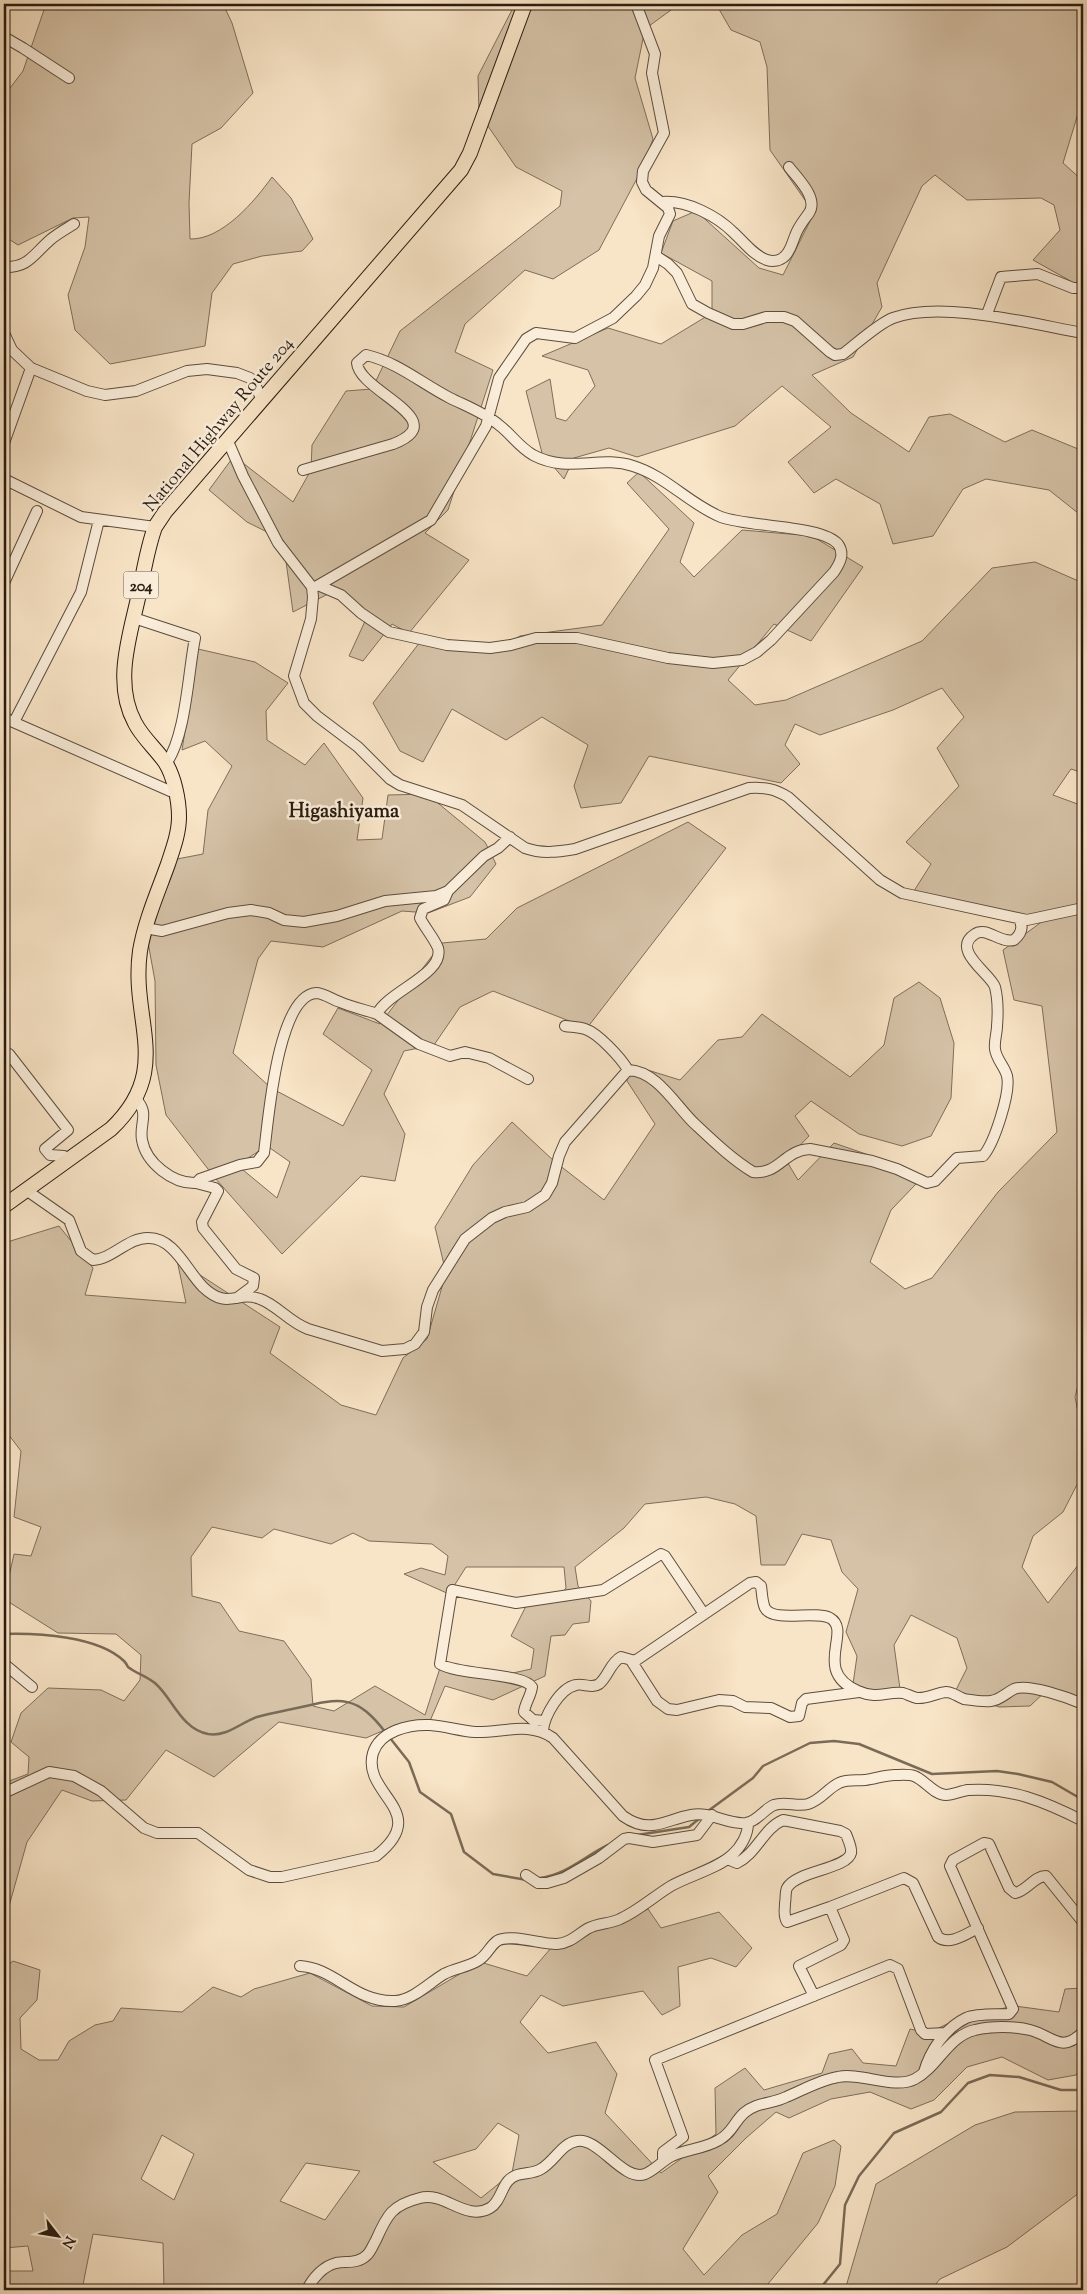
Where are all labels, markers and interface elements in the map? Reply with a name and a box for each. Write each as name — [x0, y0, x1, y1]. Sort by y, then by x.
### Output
street label: National Highway Route 204 — [139, 332, 301, 518]
road number: 204 — [124, 572, 158, 598]
district label: Higashiyama — [289, 798, 400, 827]
north arrow — [32, 2212, 82, 2262]
text: N — [56, 2232, 79, 2252]

